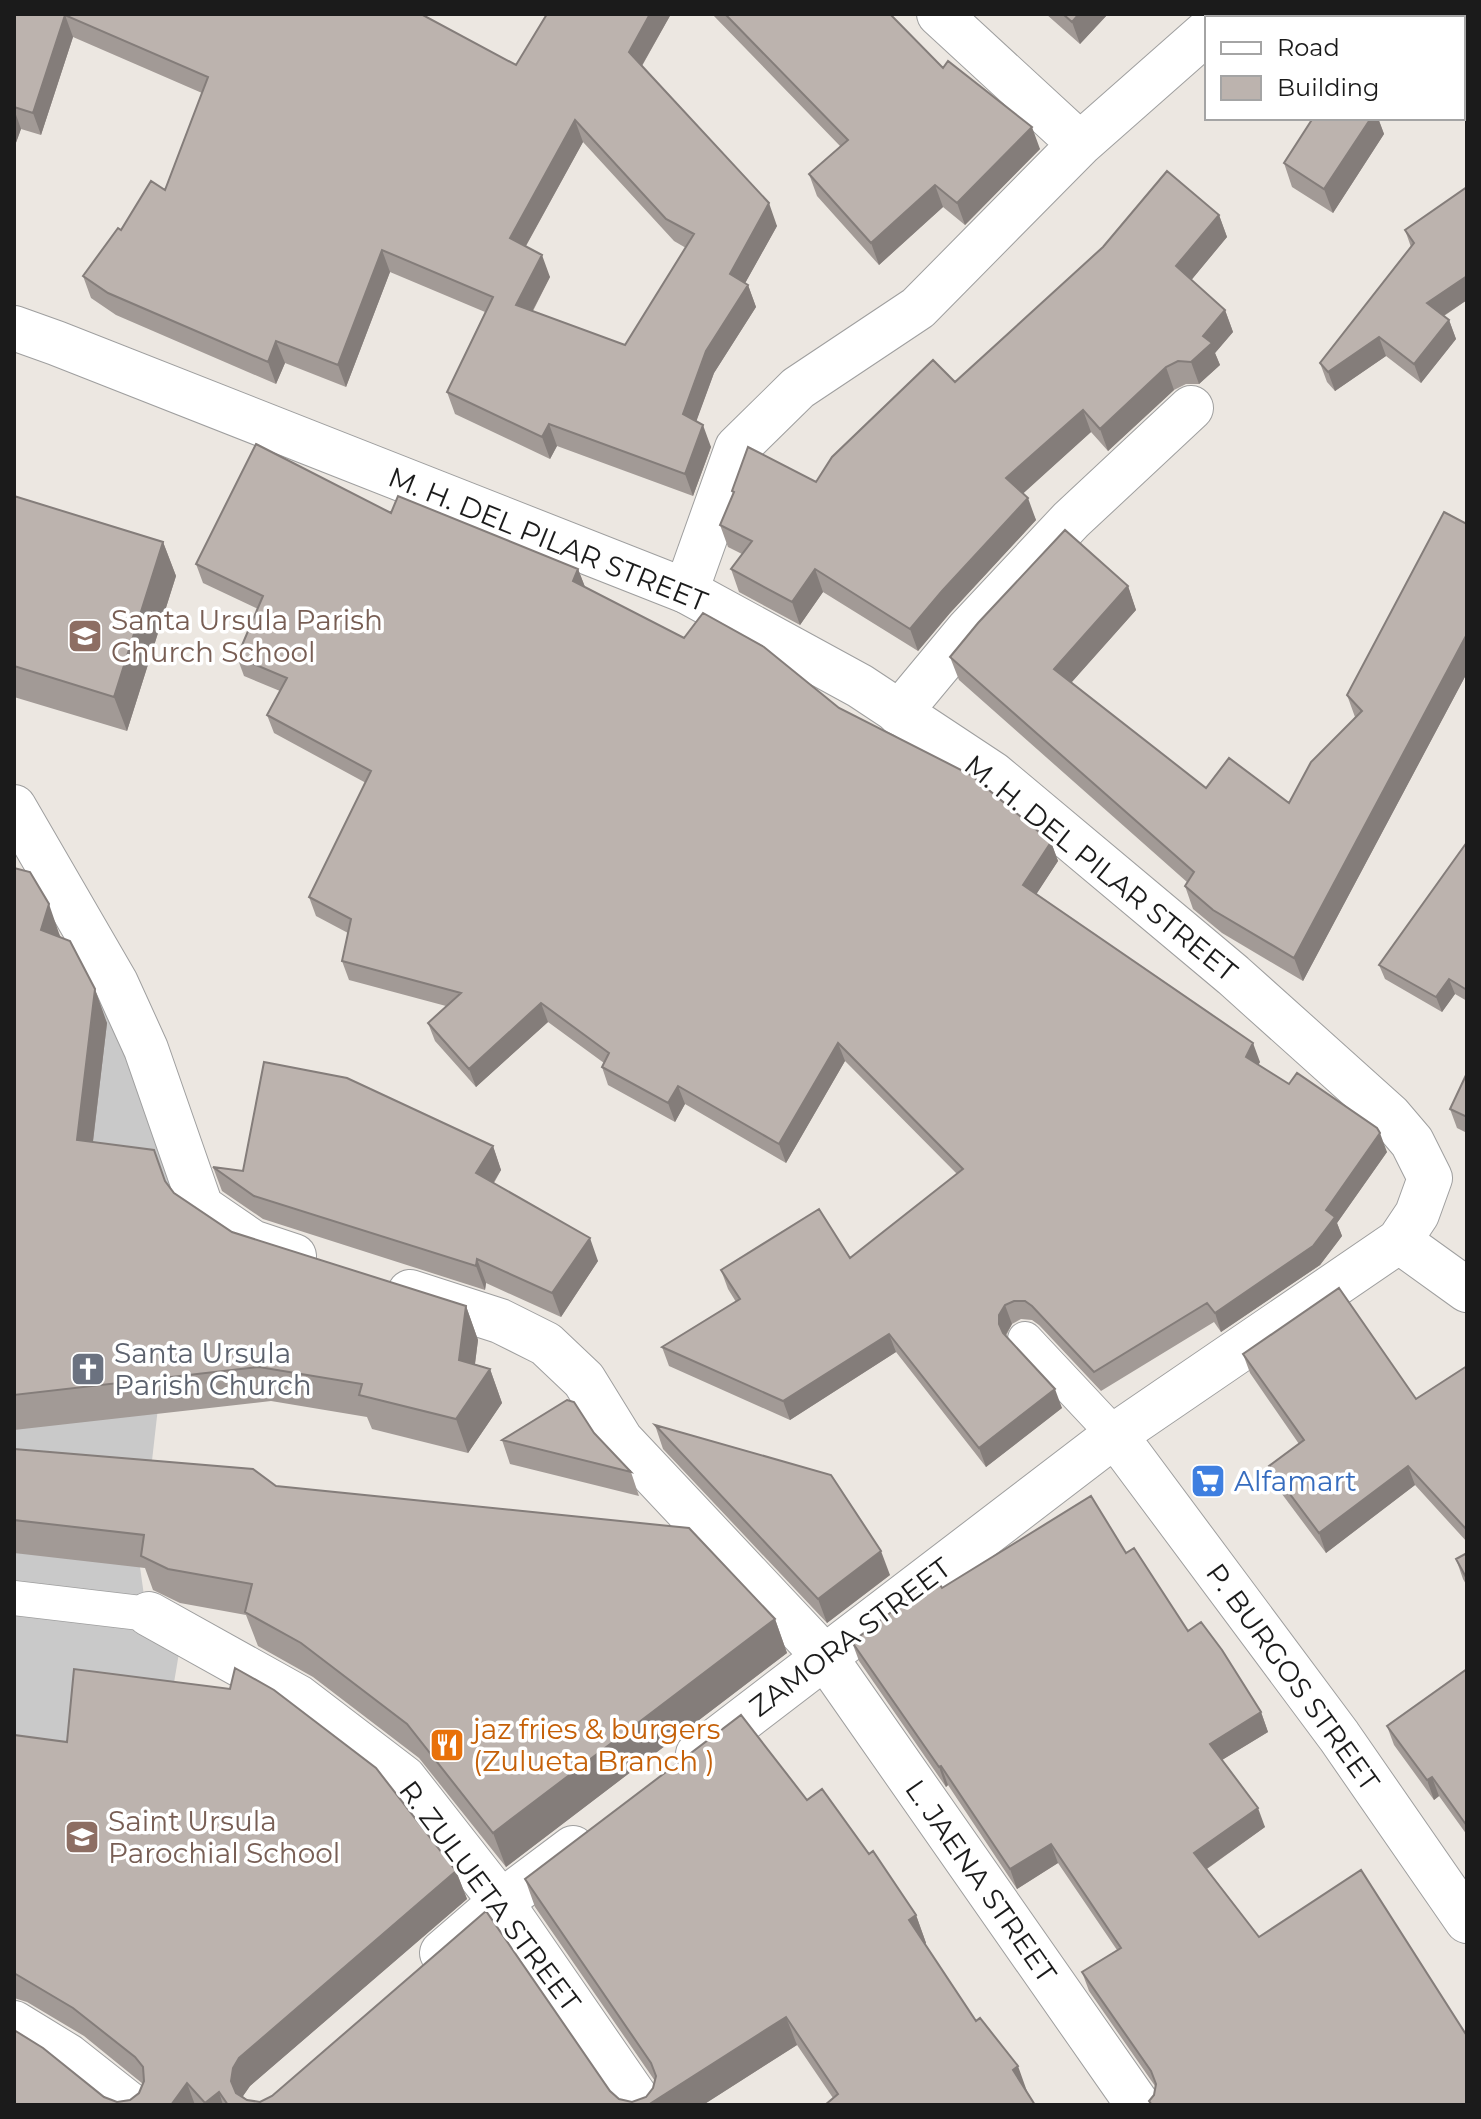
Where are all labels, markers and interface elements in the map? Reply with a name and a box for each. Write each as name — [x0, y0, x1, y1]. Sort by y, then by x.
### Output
legend — [1205, 16, 1465, 120]
text: Road — [1277, 33, 1340, 62]
text: Building — [1277, 73, 1380, 102]
street label: M. H. DEL PILAR STREET — [384, 459, 712, 619]
place label: Santa Ursula Parish Church School — [111, 603, 383, 669]
school or university icon: Santa Ursula Parish Church School — [66, 617, 104, 655]
street label: M. H. DEL PILAR STREET — [958, 747, 1244, 989]
place label: Santa Ursula Parish Church — [114, 1336, 312, 1402]
church icon: Santa Ursula Parish Church — [69, 1350, 107, 1388]
supermarket icon: Alfamart — [1189, 1462, 1227, 1500]
place label: Alfamart — [1234, 1464, 1357, 1498]
street label: ZAMORA STREET — [743, 1550, 957, 1724]
street label: P. BURGOS STREET — [1199, 1557, 1387, 1797]
place label: jaz fries & burgers (Zulueta Branch ) — [470, 1712, 720, 1778]
restaurant icon: jaz fries & burgers (Zulueta Branch ) — [428, 1726, 466, 1764]
street label: L. JAENA STREET — [898, 1773, 1064, 1989]
street label: R. ZULUETA STREET — [392, 1774, 588, 2018]
place label: Saint Ursula Parochial School — [108, 1804, 340, 1870]
school or university icon: Saint Ursula Parochial School — [63, 1818, 101, 1856]

